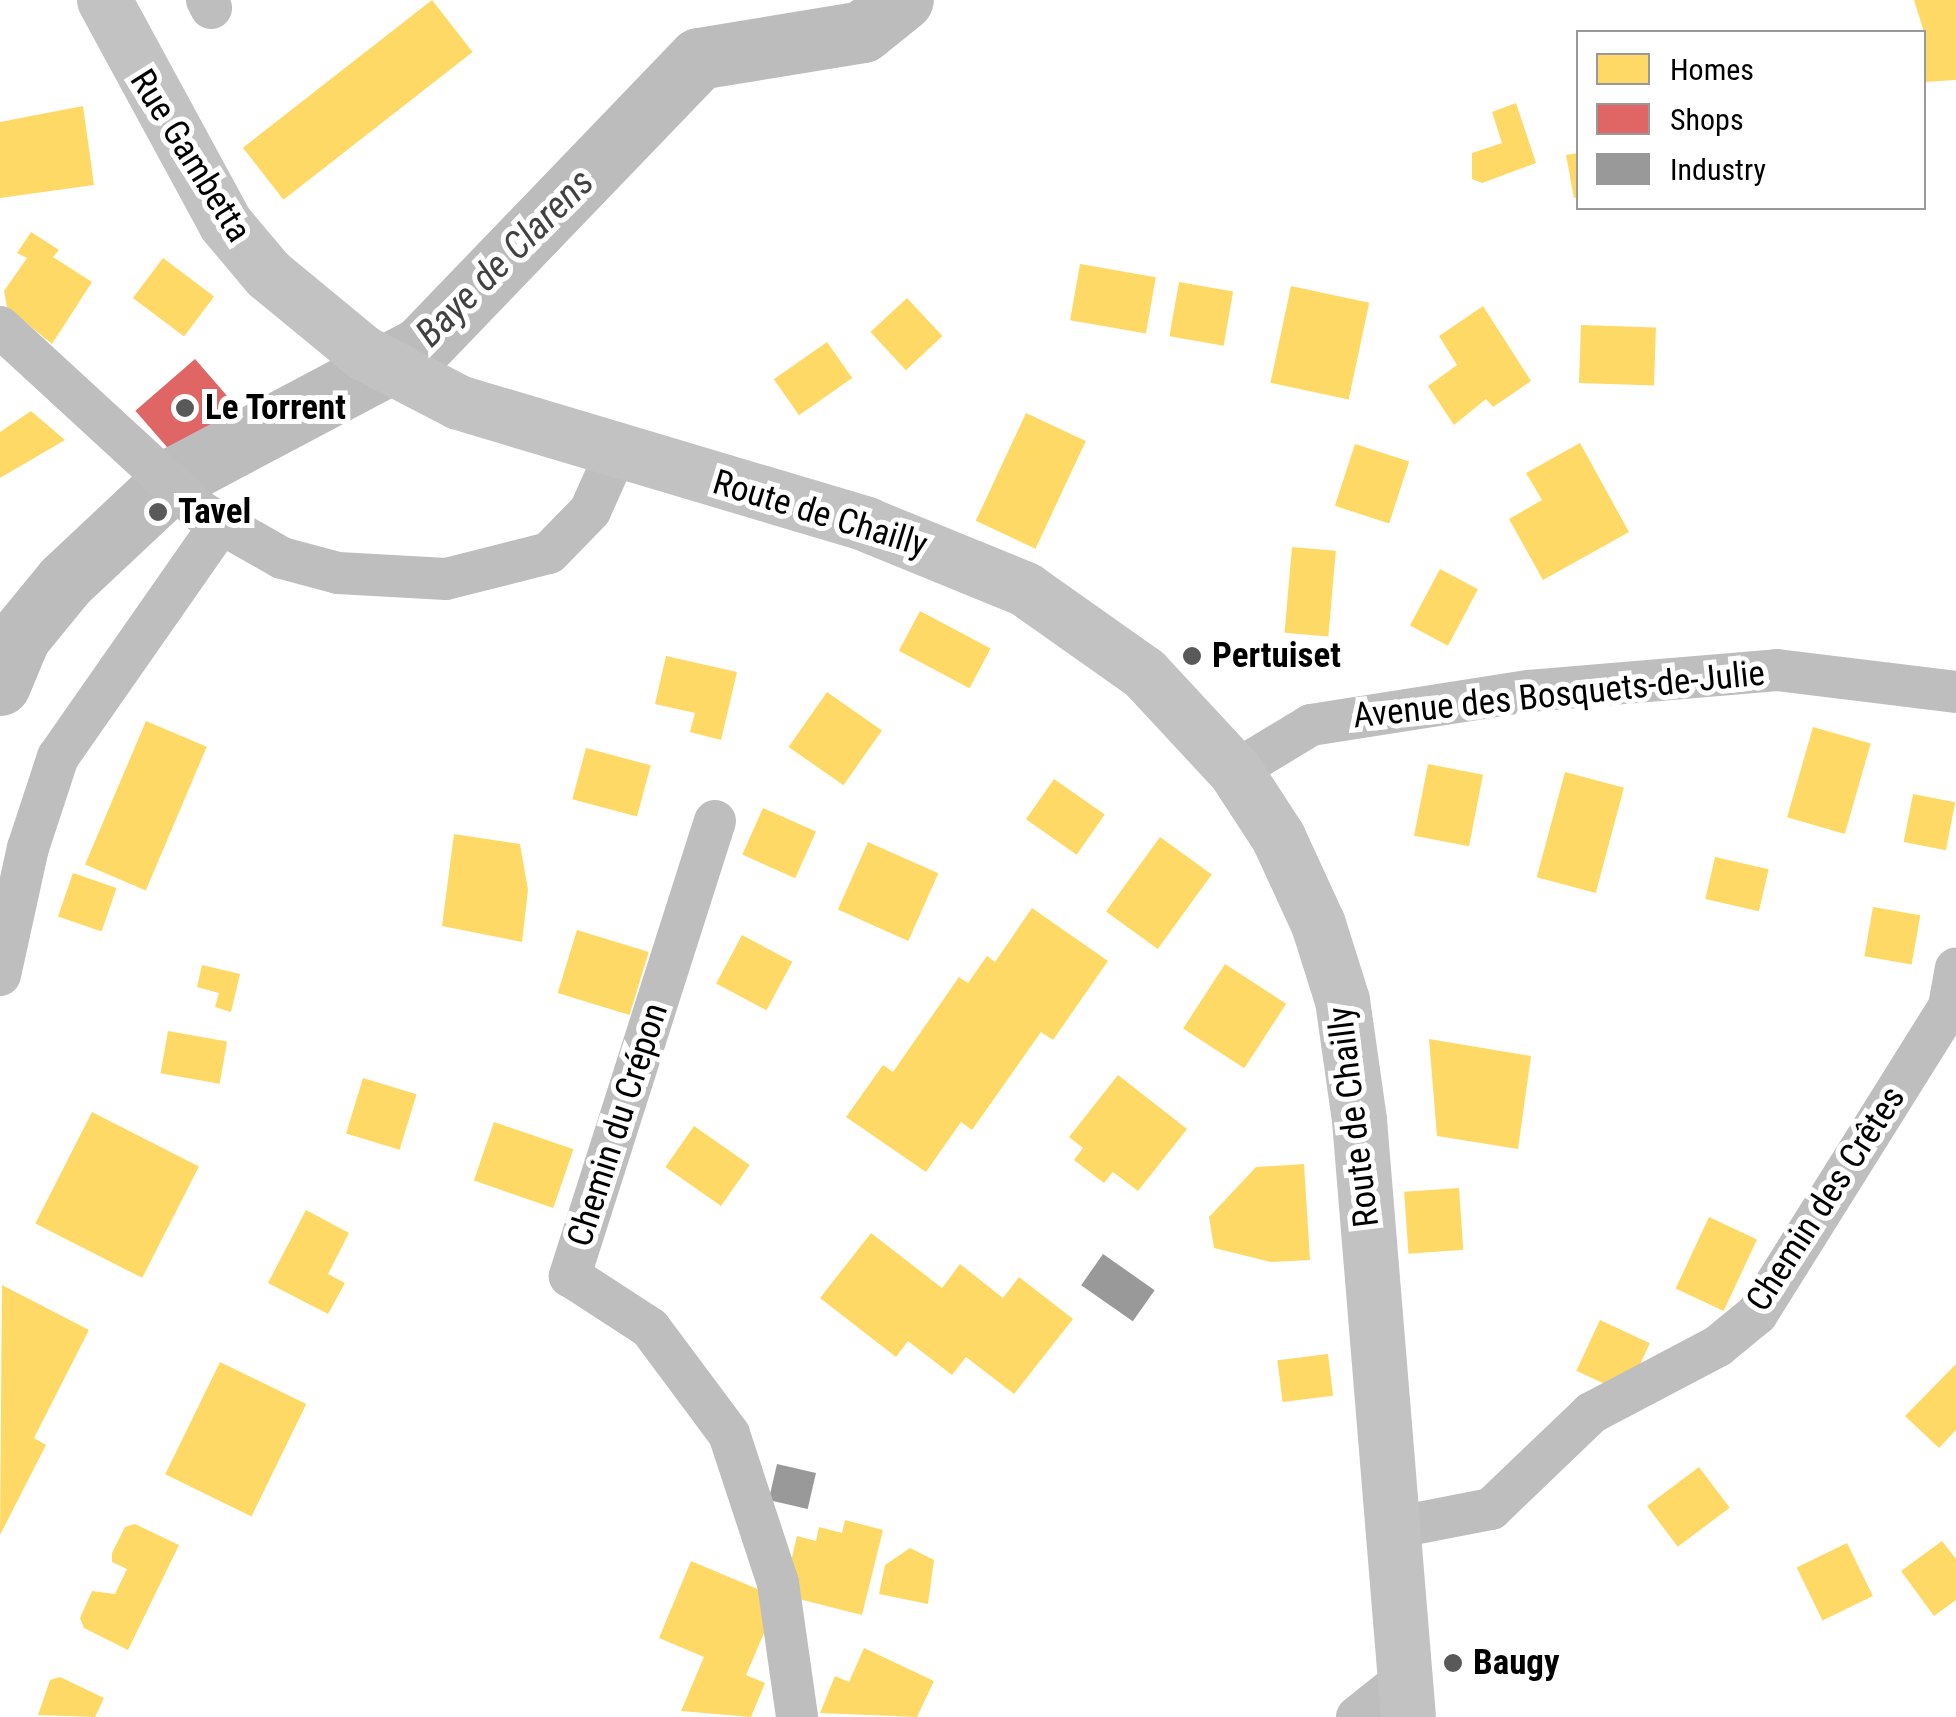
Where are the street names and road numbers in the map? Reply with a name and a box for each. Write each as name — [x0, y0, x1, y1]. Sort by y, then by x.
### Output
street label: Rue Gambetta — [121, 62, 259, 250]
street label: Route de Chailly — [708, 461, 932, 567]
street label: Avenue des Bosquets-de-Julie — [1351, 652, 1767, 738]
street label: Chemin du Crépon — [559, 998, 677, 1252]
street label: Route de Chailly — [1320, 1004, 1388, 1230]
street label: Chemin des Crêtes — [1738, 1079, 1914, 1319]

